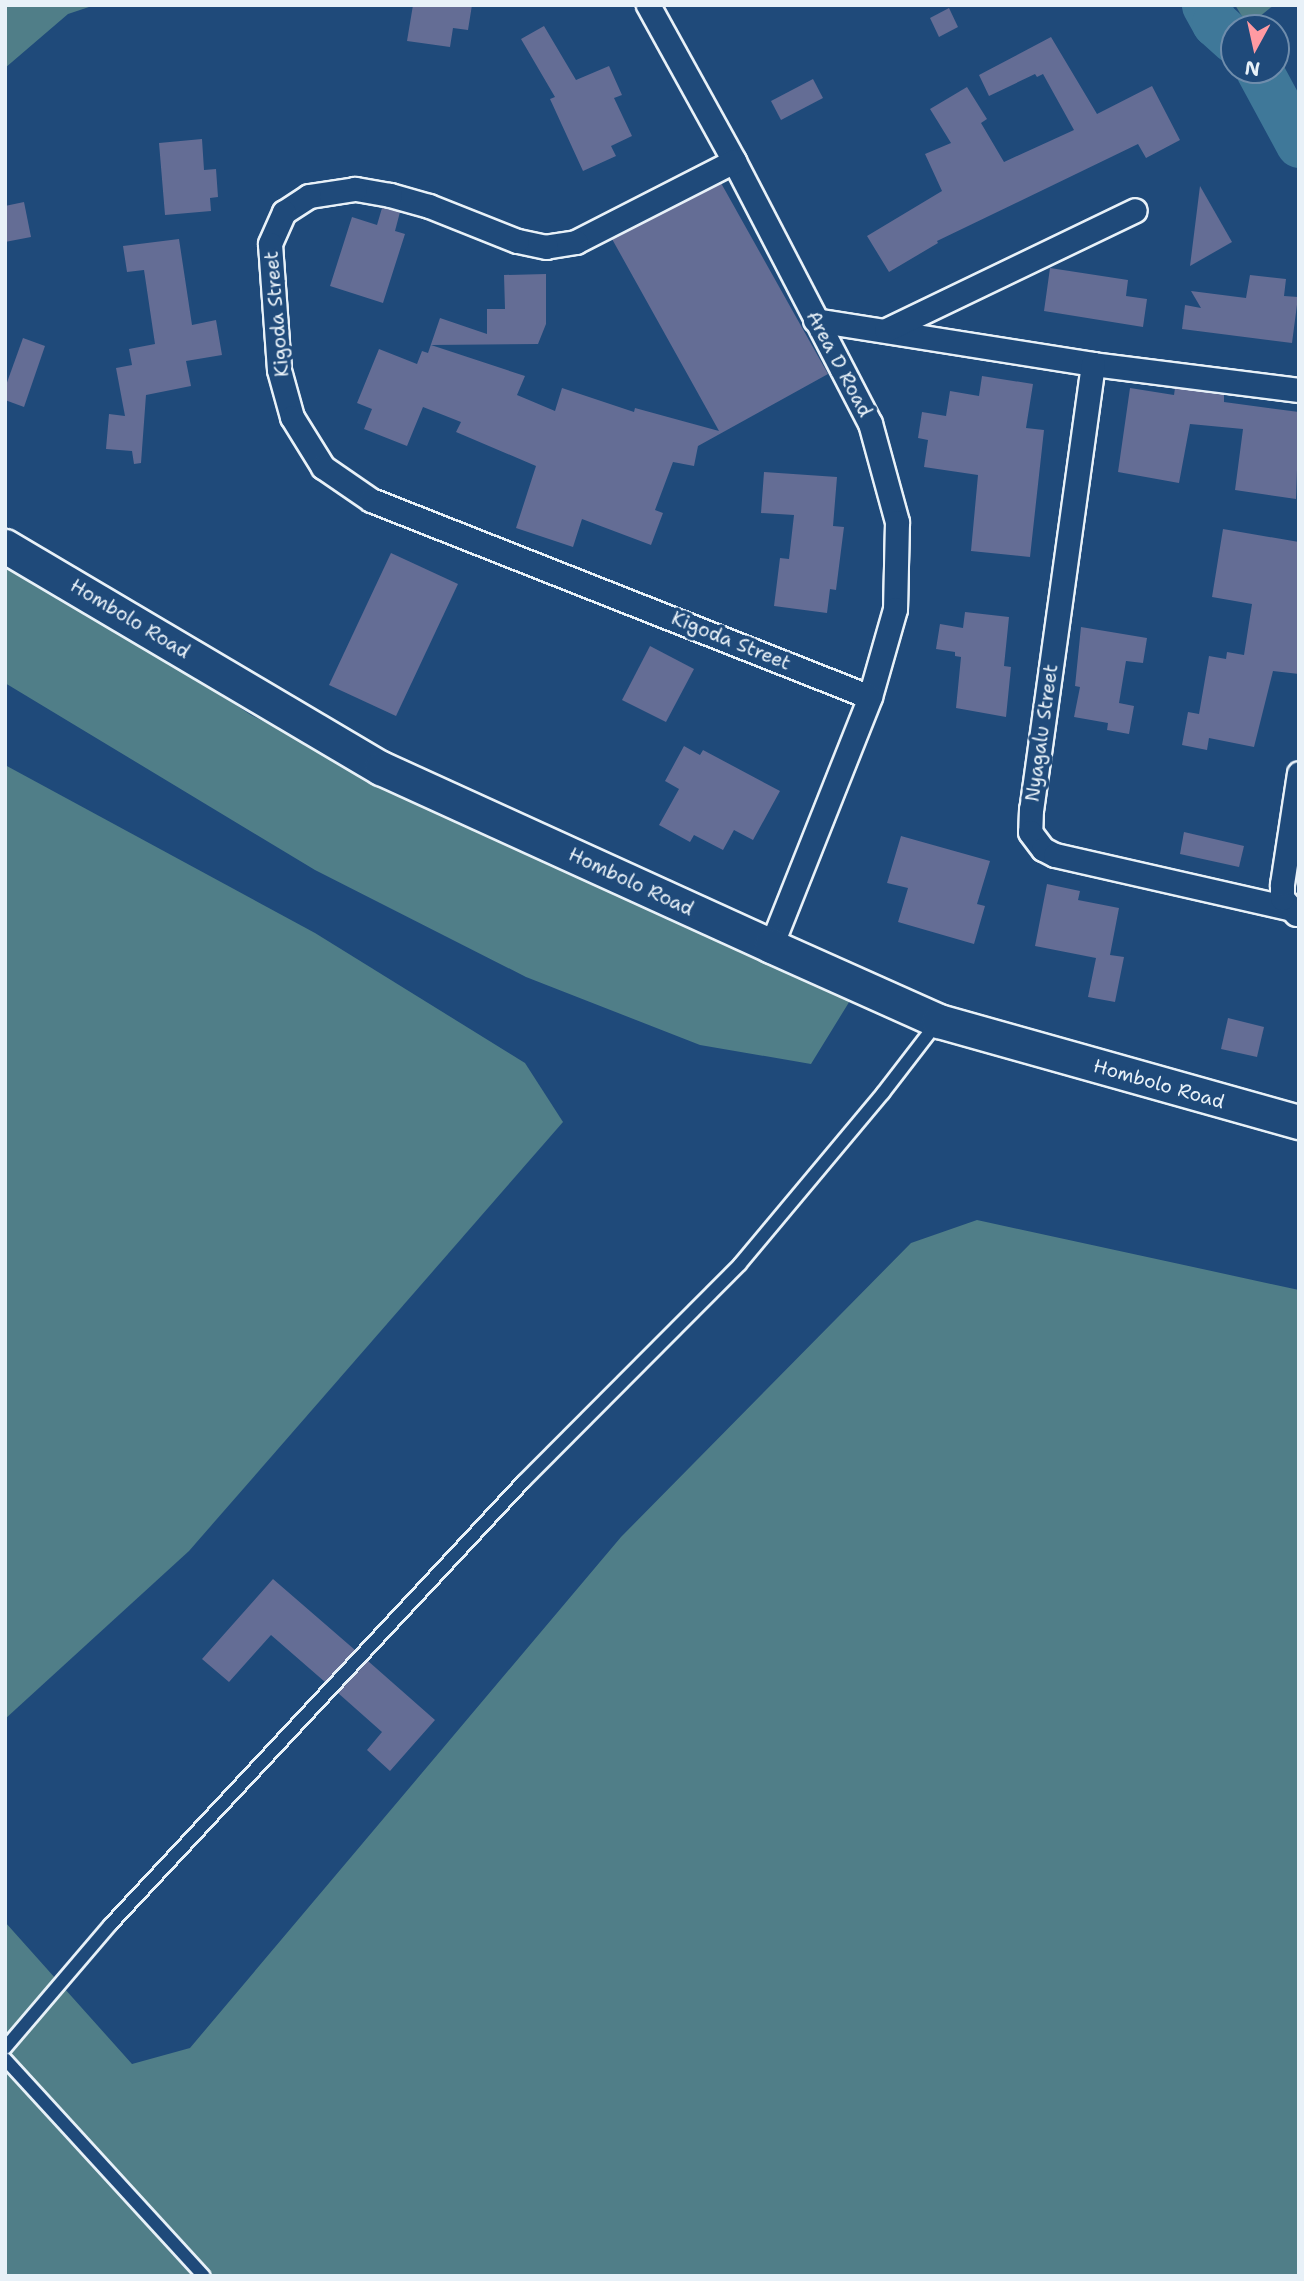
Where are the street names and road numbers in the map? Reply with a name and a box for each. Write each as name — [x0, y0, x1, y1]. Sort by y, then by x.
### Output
street label: Kigoda Street — [260, 250, 294, 378]
street label: Area D Road — [801, 307, 877, 421]
street label: Hombolo Road — [66, 574, 194, 664]
street label: Kigoda Street — [668, 607, 794, 675]
street label: Nyagalu Street — [1021, 663, 1063, 803]
street label: Hombolo Road — [565, 843, 697, 921]
street label: Hombolo Road — [1091, 1054, 1227, 1114]

